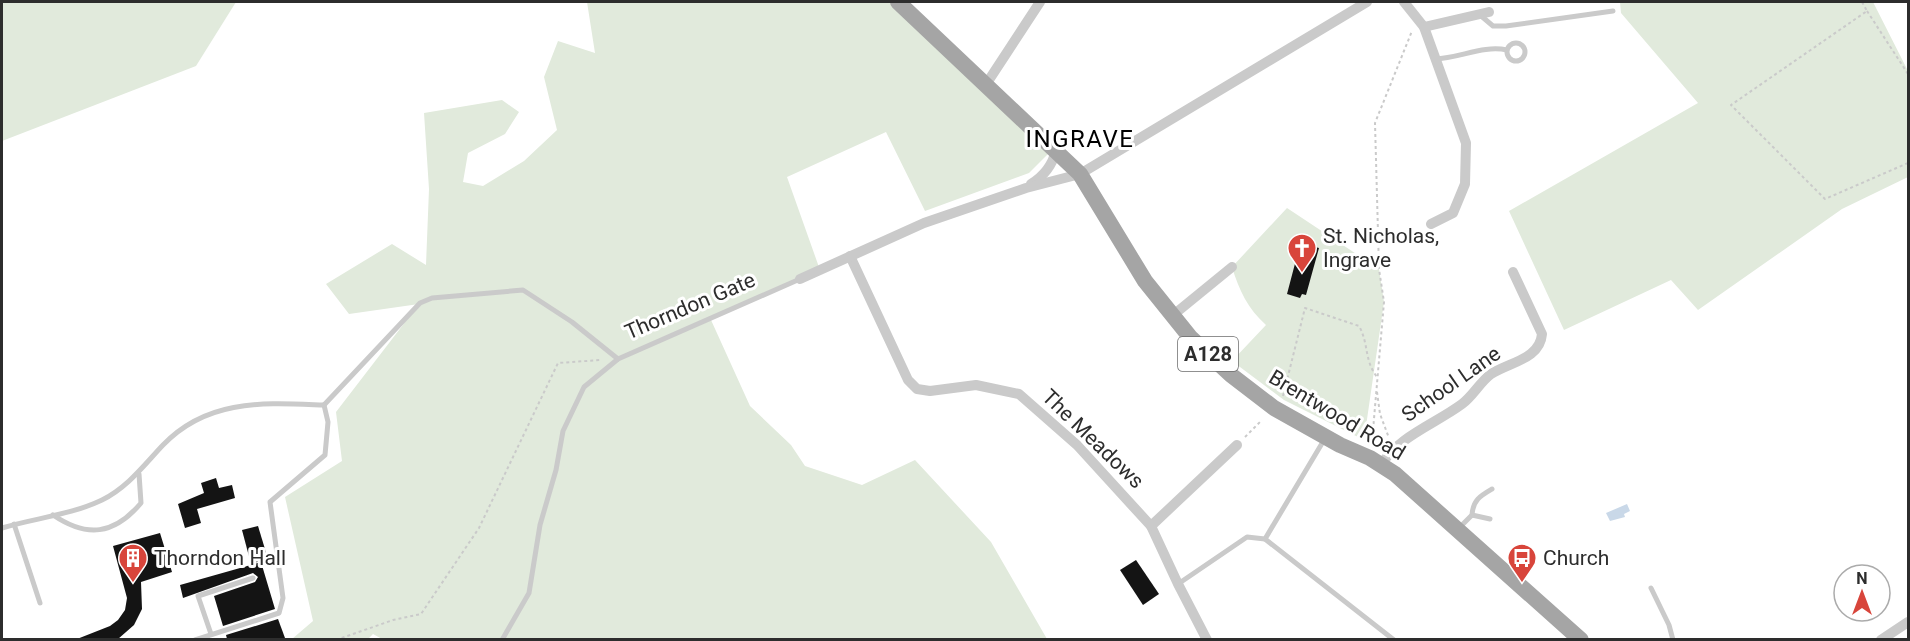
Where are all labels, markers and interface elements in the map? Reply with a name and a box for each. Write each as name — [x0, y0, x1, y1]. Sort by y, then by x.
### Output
district label: INGRAVE — [1026, 125, 1134, 153]
place label: St. Nicholas, Ingrave — [1323, 224, 1439, 272]
church icon: St. Nicholas, Ingrave — [1286, 232, 1318, 274]
street label: Thorndon Gate — [621, 268, 759, 344]
road number: A128 — [1178, 337, 1238, 371]
street label: School Lane — [1397, 341, 1505, 427]
street label: Brentwood Road — [1265, 365, 1409, 465]
street label: The Meadows — [1037, 385, 1149, 493]
building icon: Thorndon Hall — [117, 542, 149, 584]
bus stop icon: Church — [1506, 542, 1538, 584]
place label: Thorndon Hall — [154, 546, 286, 570]
place label: Church — [1543, 546, 1609, 570]
north arrow — [1832, 563, 1892, 623]
text: N — [1856, 569, 1868, 588]

